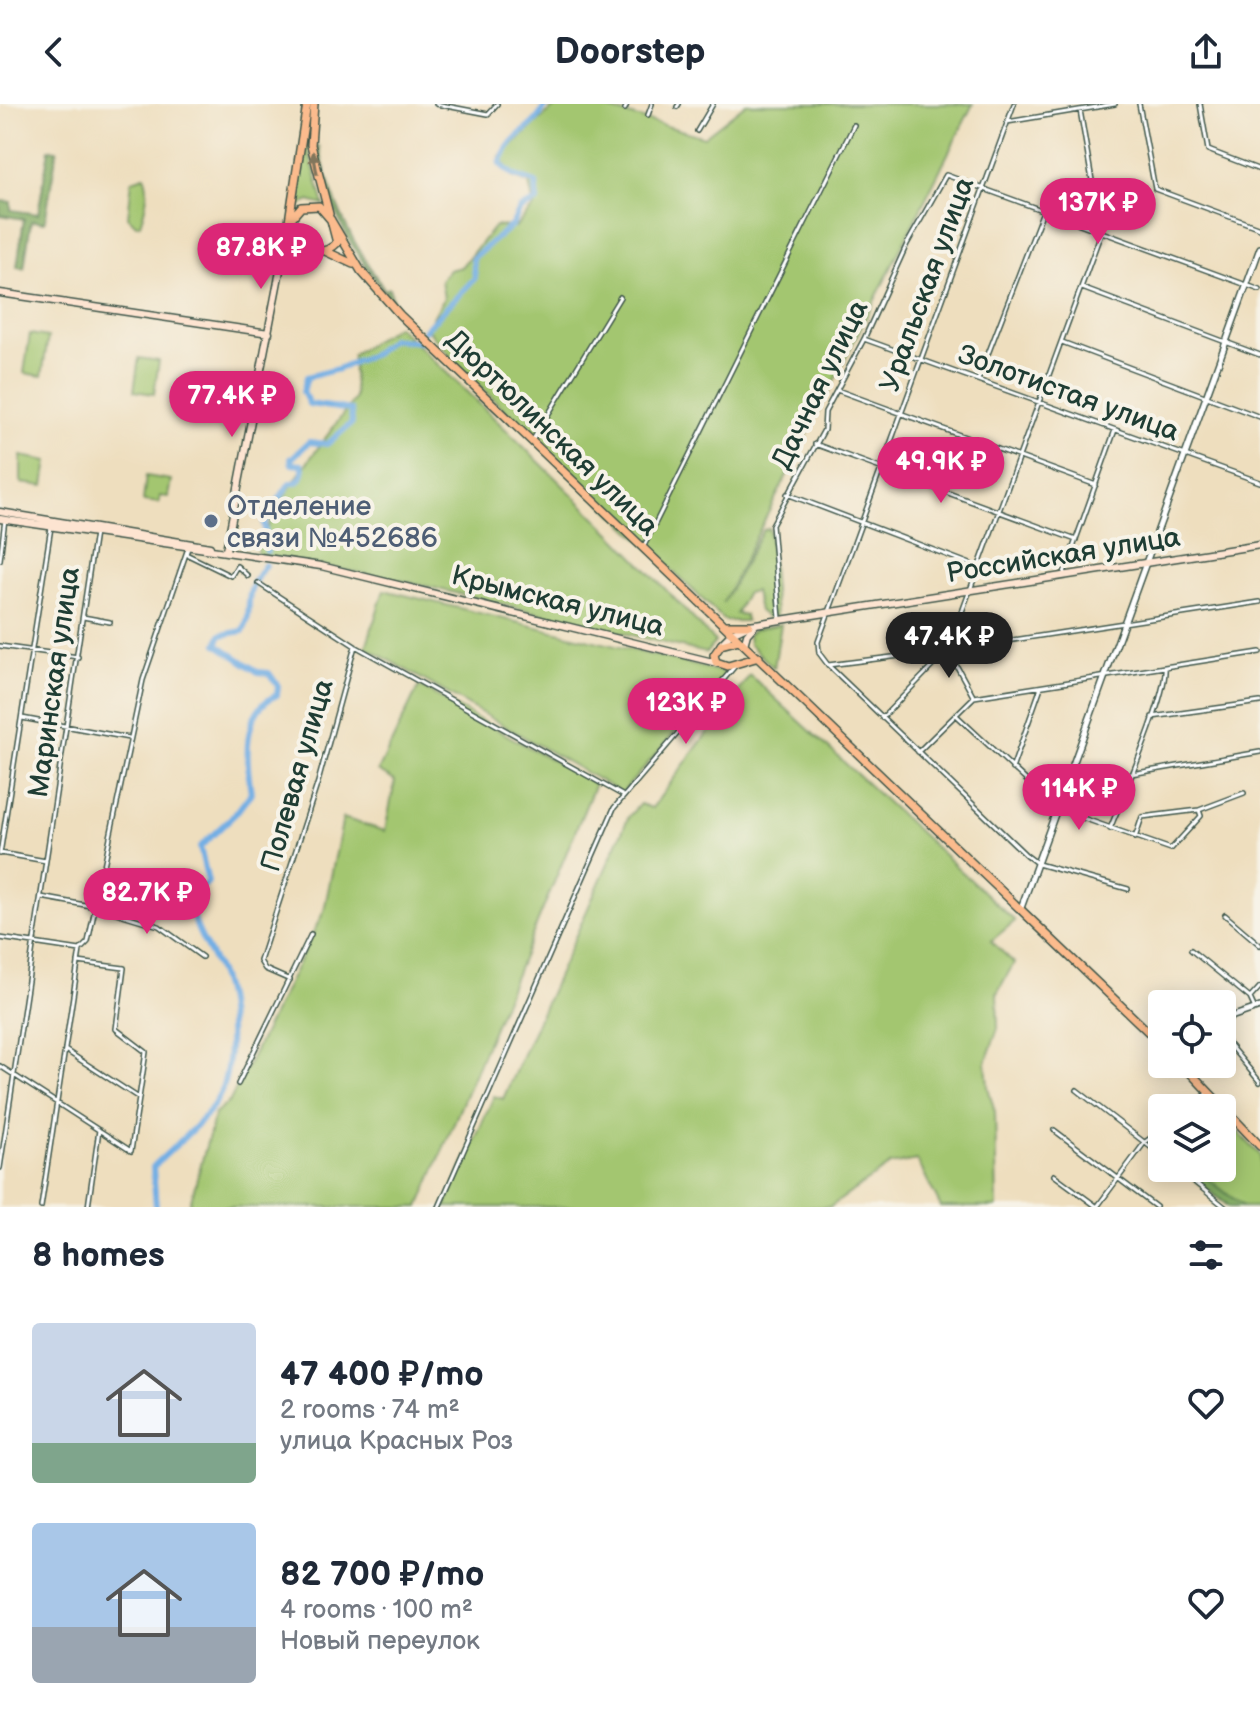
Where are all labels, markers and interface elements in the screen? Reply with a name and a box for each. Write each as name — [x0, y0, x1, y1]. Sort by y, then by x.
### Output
icon: back — [32, 30, 76, 74]
icon: share — [1184, 30, 1228, 74]
text: Doorstep — [554, 31, 706, 74]
one-way arrow — [308, 150, 320, 175]
street label: Уральская улица — [873, 172, 982, 396]
pin: 137K ₽ — [1033, 178, 1163, 246]
text: 137K ₽ — [1058, 188, 1138, 219]
pin: 87.8K ₽ — [187, 223, 335, 291]
text: 87.8K ₽ — [215, 233, 307, 264]
street label: Дачная улица — [765, 294, 876, 475]
street label: Дюртюлинская улица — [439, 323, 665, 543]
street label: Золотистая улица — [954, 338, 1184, 449]
pin: 77.4K ₽ — [158, 371, 306, 439]
text: 77.4K ₽ — [187, 381, 277, 412]
pin: 49.9K ₽ — [867, 437, 1015, 505]
text: 49.9K ₽ — [895, 447, 987, 478]
place label: Отделение связи №452686 — [227, 490, 438, 555]
marker: Отделение связи №452686 — [202, 512, 220, 530]
street label: Российская улица — [944, 521, 1183, 590]
street label: Крымская улица — [448, 559, 668, 644]
street label: Маринская улица — [22, 564, 87, 800]
pin: 47.4K ₽ — [875, 612, 1023, 680]
text: 47.4K ₽ — [904, 622, 994, 653]
street label: Полевая улица — [254, 675, 341, 875]
pin: 123K ₽ — [621, 678, 751, 746]
text: 123K ₽ — [646, 688, 726, 719]
pin: 114K ₽ — [1014, 764, 1144, 832]
text: 114K ₽ — [1040, 774, 1118, 805]
pin: 82.7K ₽ — [73, 868, 221, 936]
text: 82.7K ₽ — [101, 878, 193, 909]
map controls — [1148, 990, 1236, 1182]
button: locate — [1148, 990, 1236, 1078]
button: layers — [1148, 1094, 1236, 1182]
icon: filters — [1184, 1233, 1228, 1277]
text: 8 homes — [32, 1235, 165, 1276]
text: 47 400 ₽/mo — [280, 1354, 484, 1395]
icon: home — [96, 1355, 192, 1451]
icon: heart — [1184, 1381, 1228, 1425]
text: 2 rooms · 74 m² — [280, 1395, 460, 1426]
text: улица Красных Роз — [280, 1426, 513, 1457]
text: 82 700 ₽/mo — [280, 1554, 484, 1595]
icon: home — [96, 1555, 192, 1651]
icon: heart — [1184, 1581, 1228, 1625]
text: 4 rooms · 100 m² — [280, 1595, 473, 1626]
text: Новый переулок — [280, 1626, 480, 1657]

